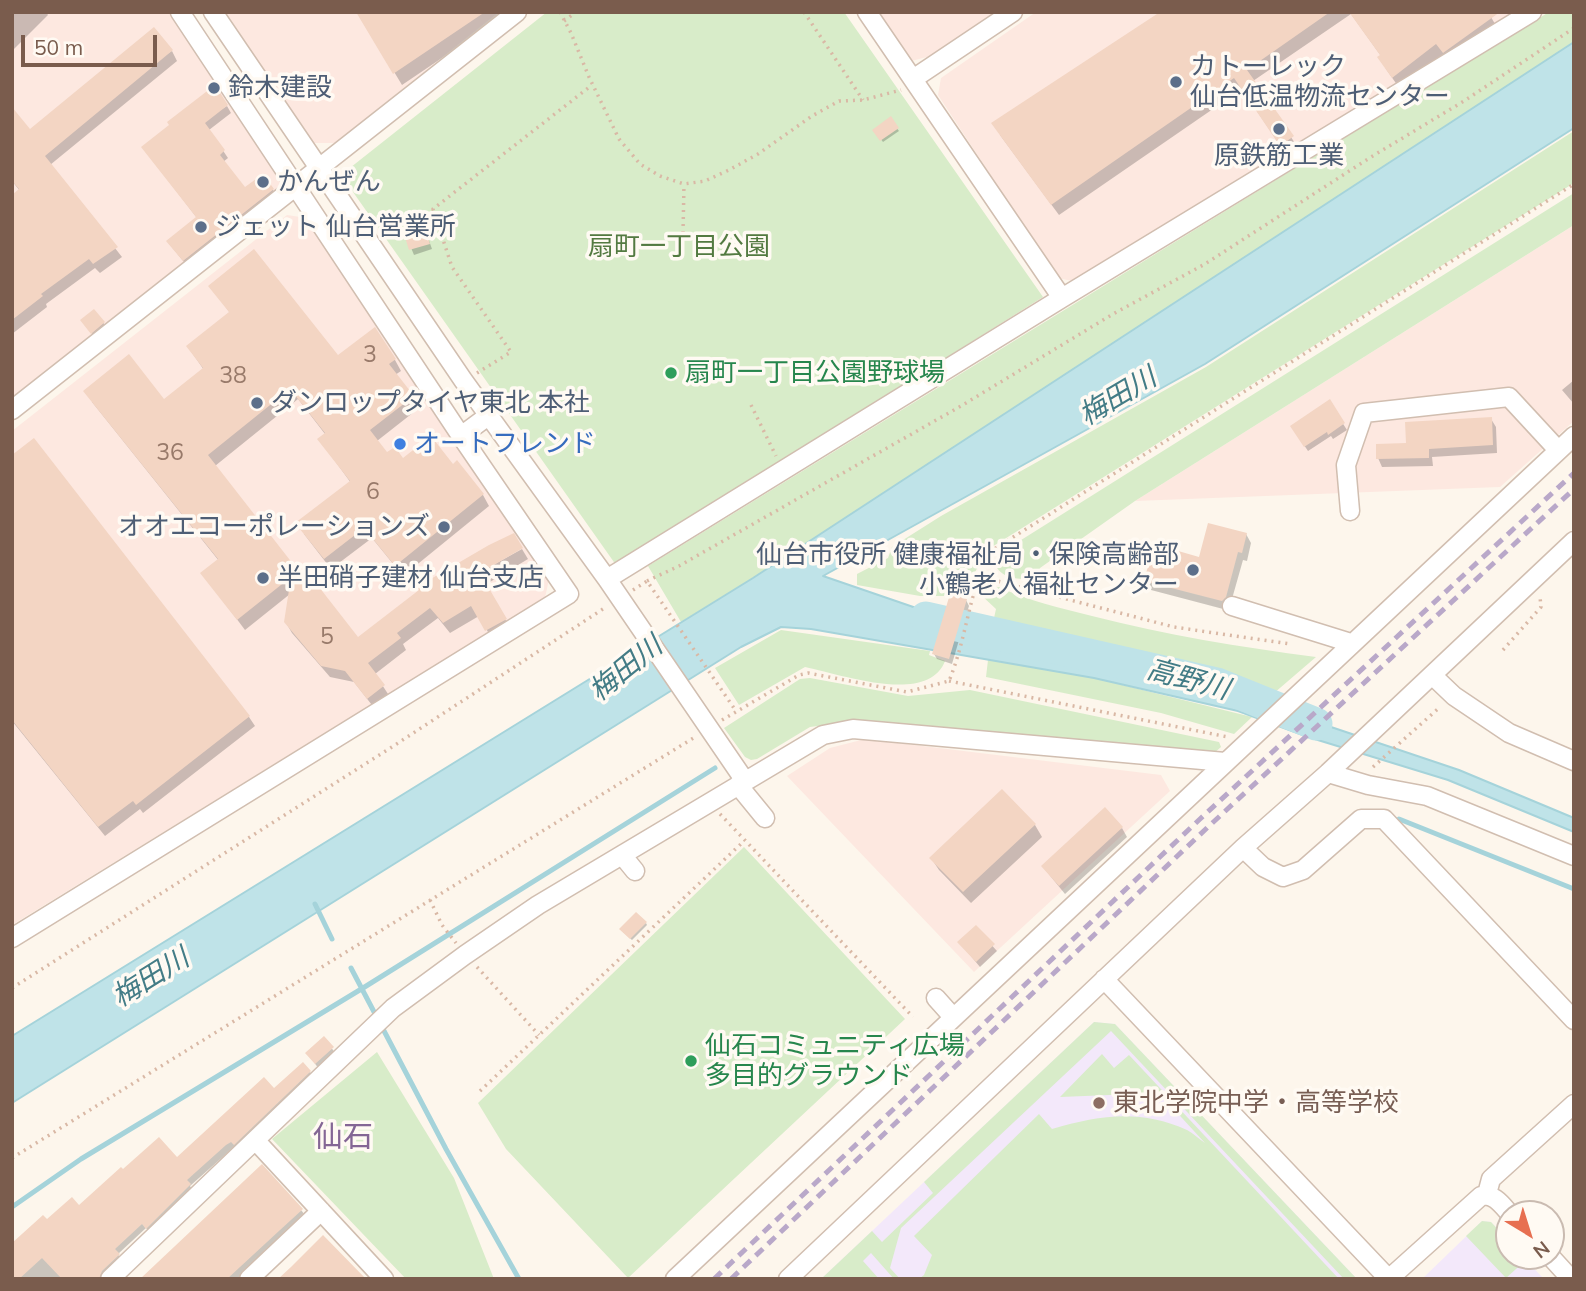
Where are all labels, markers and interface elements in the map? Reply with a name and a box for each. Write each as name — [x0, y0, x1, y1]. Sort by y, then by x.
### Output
scale bar — [24, 21, 161, 65]
text: 50 m — [34, 34, 83, 60]
place label: カトーレック 仙台低温物流センター — [1190, 51, 1450, 112]
place label: 鈴木建設 — [228, 72, 332, 104]
marker: カトーレック 仙台低温物流センター — [1168, 74, 1184, 90]
marker: 鈴木建設 — [206, 80, 222, 96]
marker: 原鉄筋工業 — [1271, 121, 1287, 137]
place label: 原鉄筋工業 — [1214, 140, 1344, 172]
place label: かんぜん — [277, 166, 381, 198]
marker: かんぜん — [255, 174, 271, 190]
place label: ジェット 仙台営業所 — [215, 211, 456, 243]
marker: ジェット 仙台営業所 — [193, 219, 209, 235]
park label: 扇町一丁目公園 — [588, 231, 770, 263]
house number: 3 — [363, 341, 377, 369]
place label: 扇町一丁目公園野球場 — [685, 357, 945, 389]
water label: 梅田川 — [1073, 361, 1163, 433]
house number: 38 — [219, 362, 247, 390]
marker: 扇町一丁目公園野球場 — [663, 365, 679, 381]
place label: ダンロップタイヤ東北 本社 — [271, 387, 590, 419]
marker: ダンロップタイヤ東北 本社 — [249, 395, 265, 411]
place label: オートフレンド — [414, 428, 596, 460]
marker: オートフレンド — [392, 436, 408, 452]
house number: 36 — [156, 439, 184, 467]
house number: 6 — [366, 478, 380, 506]
place label: オオエコーポレーションズ — [118, 511, 430, 543]
marker: オオエコーポレーションズ — [436, 519, 452, 535]
place label: 仙台市役所 健康福祉局・保険高齢部 小鶴老人福祉センター — [756, 539, 1179, 600]
place label: 半田硝子建材 仙台支店 — [277, 562, 544, 594]
marker: 仙台市役所 健康福祉局・保険高齢部 小鶴老人福祉センター — [1185, 562, 1201, 578]
marker: 半田硝子建材 仙台支店 — [255, 570, 271, 586]
house number: 5 — [320, 623, 334, 651]
water label: 梅田川 — [583, 630, 669, 708]
water label: 高野川 — [1143, 653, 1233, 707]
water label: 梅田川 — [106, 941, 196, 1015]
place label: 仙石コミュニティ広場 多目的グラウンド — [705, 1030, 965, 1092]
marker: 仙石コミュニティ広場 多目的グラウンド — [683, 1053, 699, 1069]
place label: 東北学院中学・高等学校 — [1113, 1087, 1399, 1119]
marker: 東北学院中学・高等学校 — [1091, 1095, 1107, 1111]
district label: 仙石 — [313, 1120, 373, 1156]
north arrow — [1495, 1200, 1565, 1270]
text: N — [1529, 1236, 1555, 1264]

